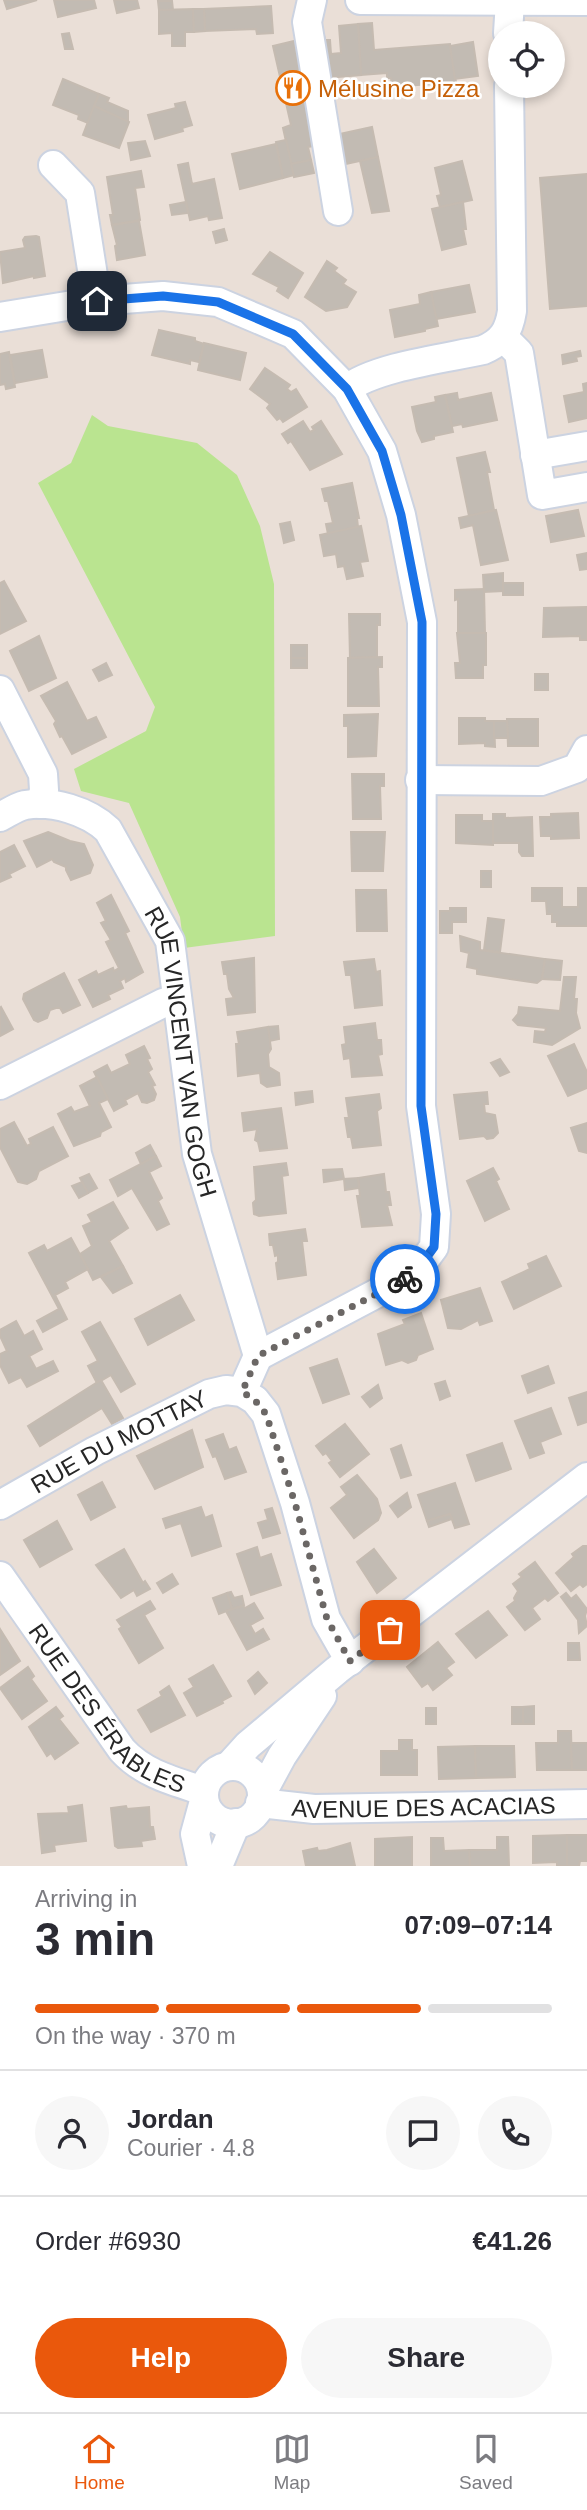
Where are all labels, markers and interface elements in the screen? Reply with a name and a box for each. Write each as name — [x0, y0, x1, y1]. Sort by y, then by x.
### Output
map controls — [488, 21, 565, 98]
button: locate — [488, 21, 565, 98]
restaurant icon: Mélusine Pizza — [274, 69, 312, 107]
place label: Mélusine Pizza — [318, 75, 480, 102]
pin — [67, 271, 127, 331]
icon: home — [78, 282, 116, 320]
street label: RUE VINCENT VAN GOGH — [140, 901, 223, 1200]
courier — [370, 1244, 440, 1314]
icon: bike — [386, 1260, 424, 1298]
street label: RUE DU MOTTAY — [26, 1384, 211, 1498]
pin — [360, 1600, 420, 1660]
icon: bag — [371, 1611, 409, 1649]
street label: RUE DES ÉRABLES — [24, 1618, 189, 1798]
street label: AVENUE DES ACACIAS — [290, 1791, 556, 1823]
text: Arriving in — [35, 1886, 137, 1912]
text: 07:09–07:14 — [405, 1910, 552, 1940]
text: 3 min — [35, 1913, 155, 1965]
text: On the way · 370 m — [35, 2023, 236, 2049]
button: person — [35, 2096, 109, 2170]
button: chat — [386, 2096, 460, 2170]
button: phone — [478, 2096, 552, 2170]
text: Jordan — [127, 2104, 214, 2134]
text: Courier · 4.8 — [127, 2135, 255, 2161]
text: Order #6930 — [35, 2226, 181, 2256]
text: €41.26 — [472, 2226, 552, 2256]
button: Help — [35, 2318, 287, 2398]
button: Share — [301, 2318, 552, 2398]
tab: Home — [74, 2430, 125, 2494]
tab: Map — [273, 2430, 311, 2494]
tab: Saved — [459, 2430, 513, 2494]

